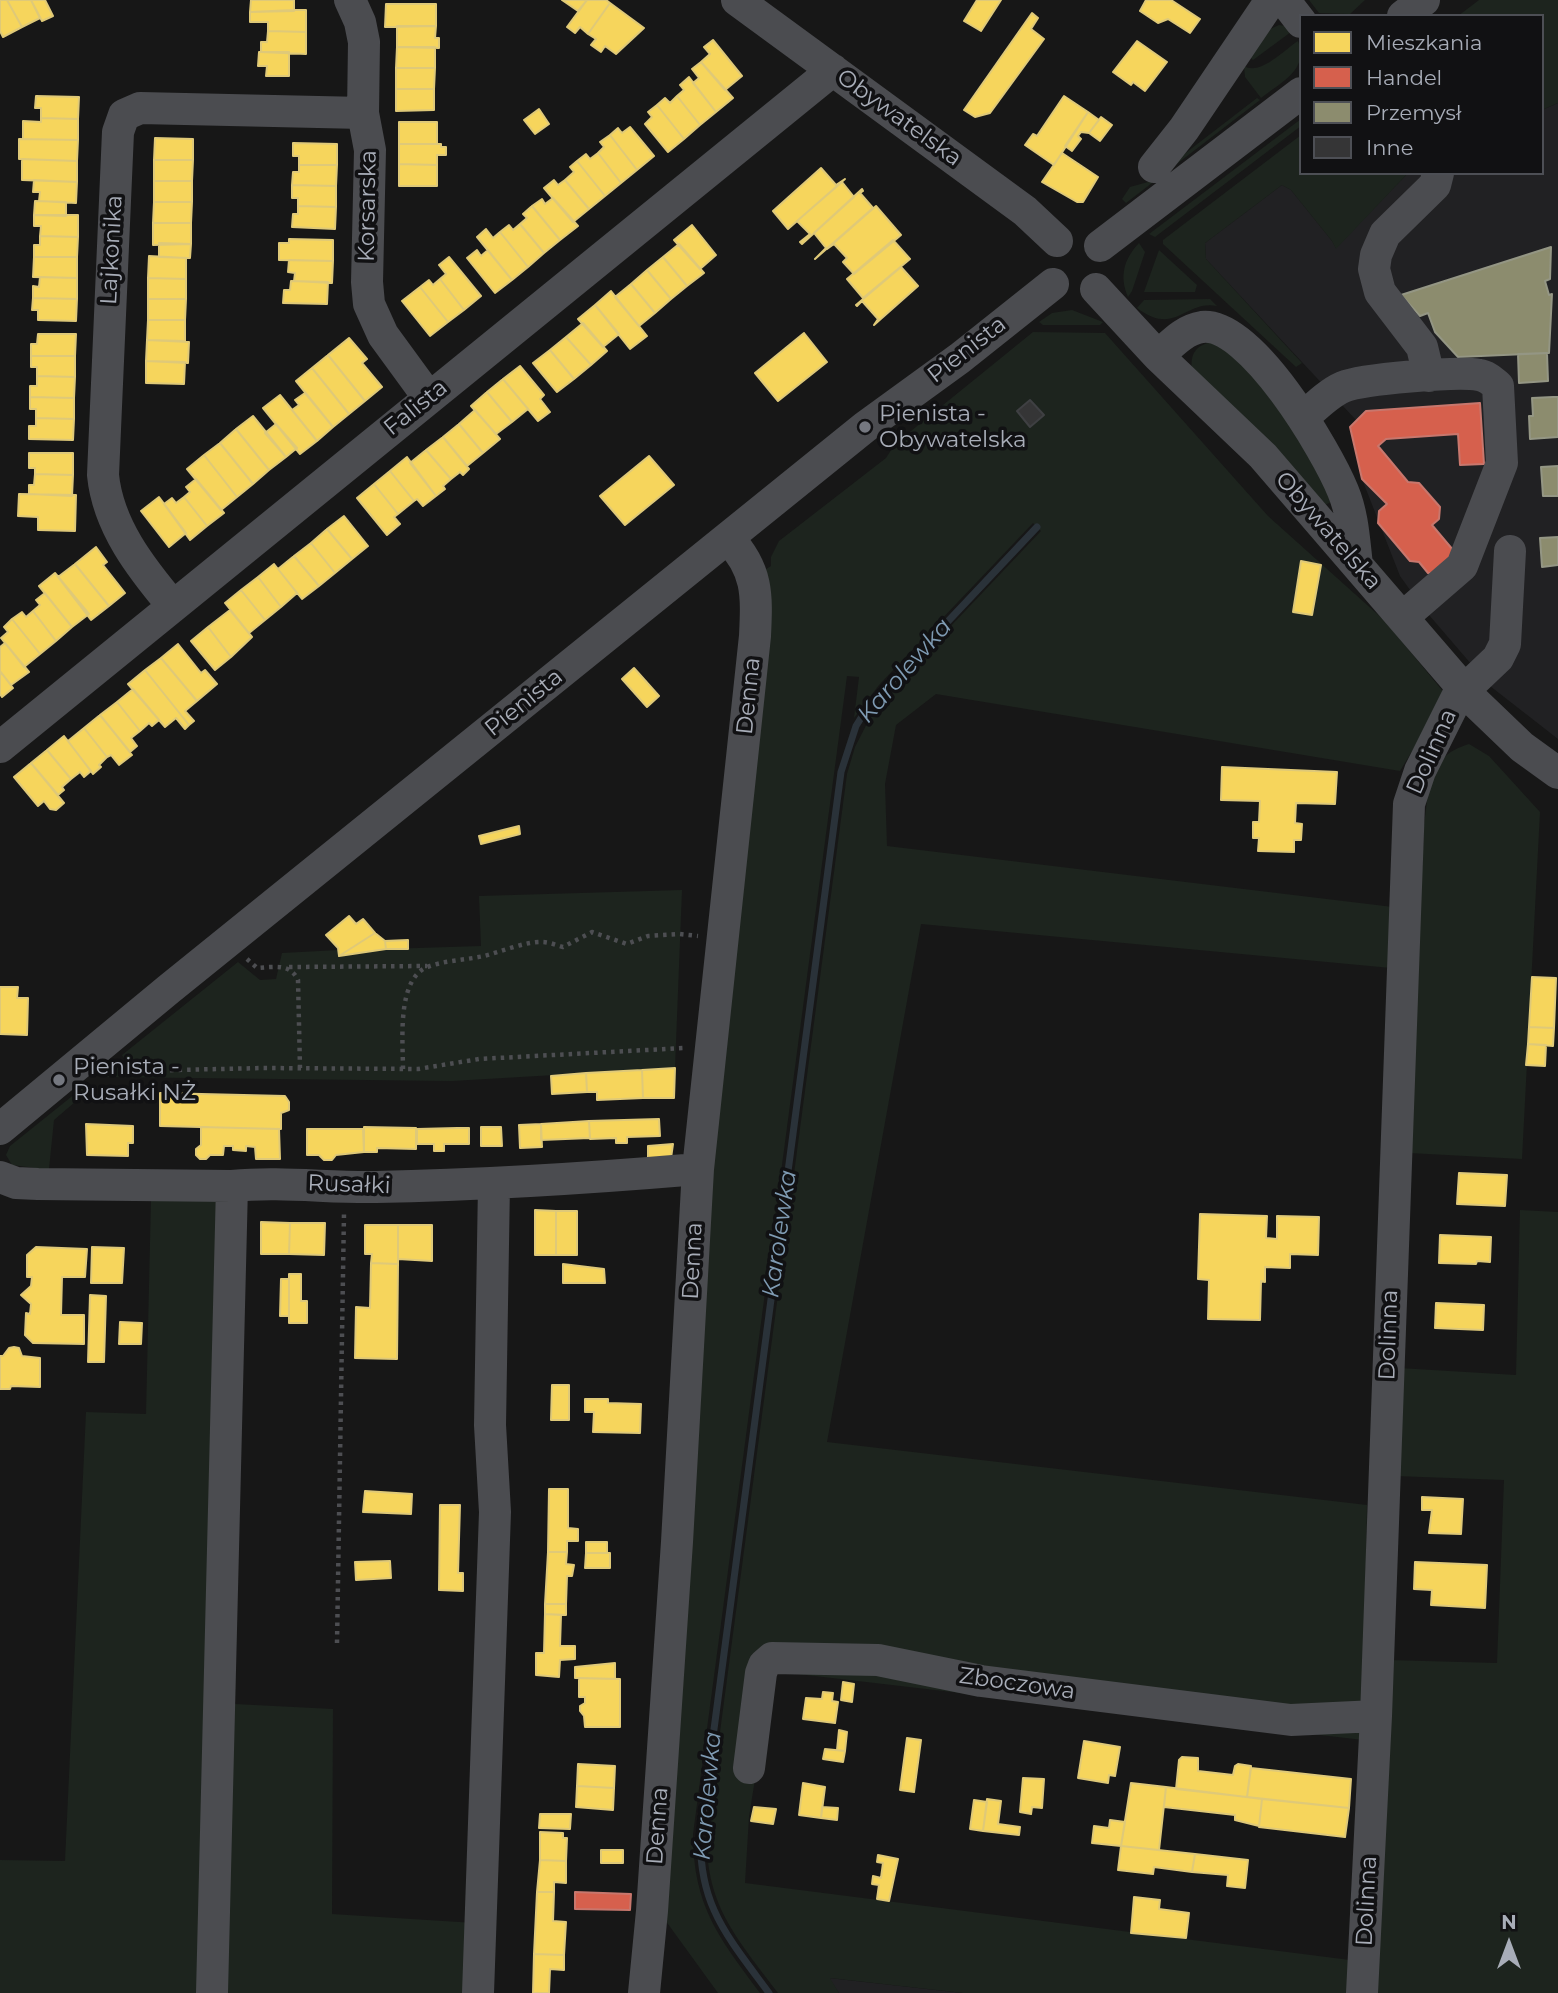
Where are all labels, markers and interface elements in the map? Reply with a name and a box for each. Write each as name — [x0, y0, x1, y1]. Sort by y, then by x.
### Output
legend — [1299, 14, 1544, 175]
text: Mieszkania — [1366, 30, 1482, 55]
street label: Obywatelska — [831, 63, 967, 173]
text: Handel — [1366, 65, 1442, 90]
text: Przemysł — [1366, 100, 1462, 125]
text: Inne — [1366, 135, 1413, 160]
street label: Korsarska — [353, 150, 383, 262]
street label: Lajkonika — [95, 194, 129, 306]
street label: Pienista — [922, 311, 1012, 389]
street label: Falista — [379, 374, 453, 442]
place label: Pienista - Obywatelska — [879, 400, 1027, 454]
marker: Pienista - Obywatelska — [857, 419, 873, 435]
street label: Obywatelska — [1269, 466, 1387, 596]
water label: Karolewka — [852, 613, 958, 729]
street label: Denna — [731, 656, 767, 736]
street label: Pienista — [480, 663, 568, 743]
street label: Dolinna — [1401, 705, 1463, 799]
place label: Pienista - Rusałki NŻ — [73, 1053, 196, 1107]
marker: Pienista - Rusałki NŻ — [51, 1072, 67, 1088]
water label: Karolewka — [757, 1168, 803, 1300]
street label: Rusałki — [307, 1170, 391, 1200]
street label: Denna — [677, 1222, 709, 1300]
street label: Dolinna — [1374, 1289, 1404, 1381]
street label: Zboczowa — [957, 1662, 1077, 1706]
water label: Karolewka — [688, 1731, 728, 1861]
street label: Denna — [642, 1786, 674, 1866]
street label: Dolinna — [1351, 1855, 1383, 1947]
north arrow — [1474, 1909, 1544, 1979]
text: N — [1501, 1911, 1517, 1934]

